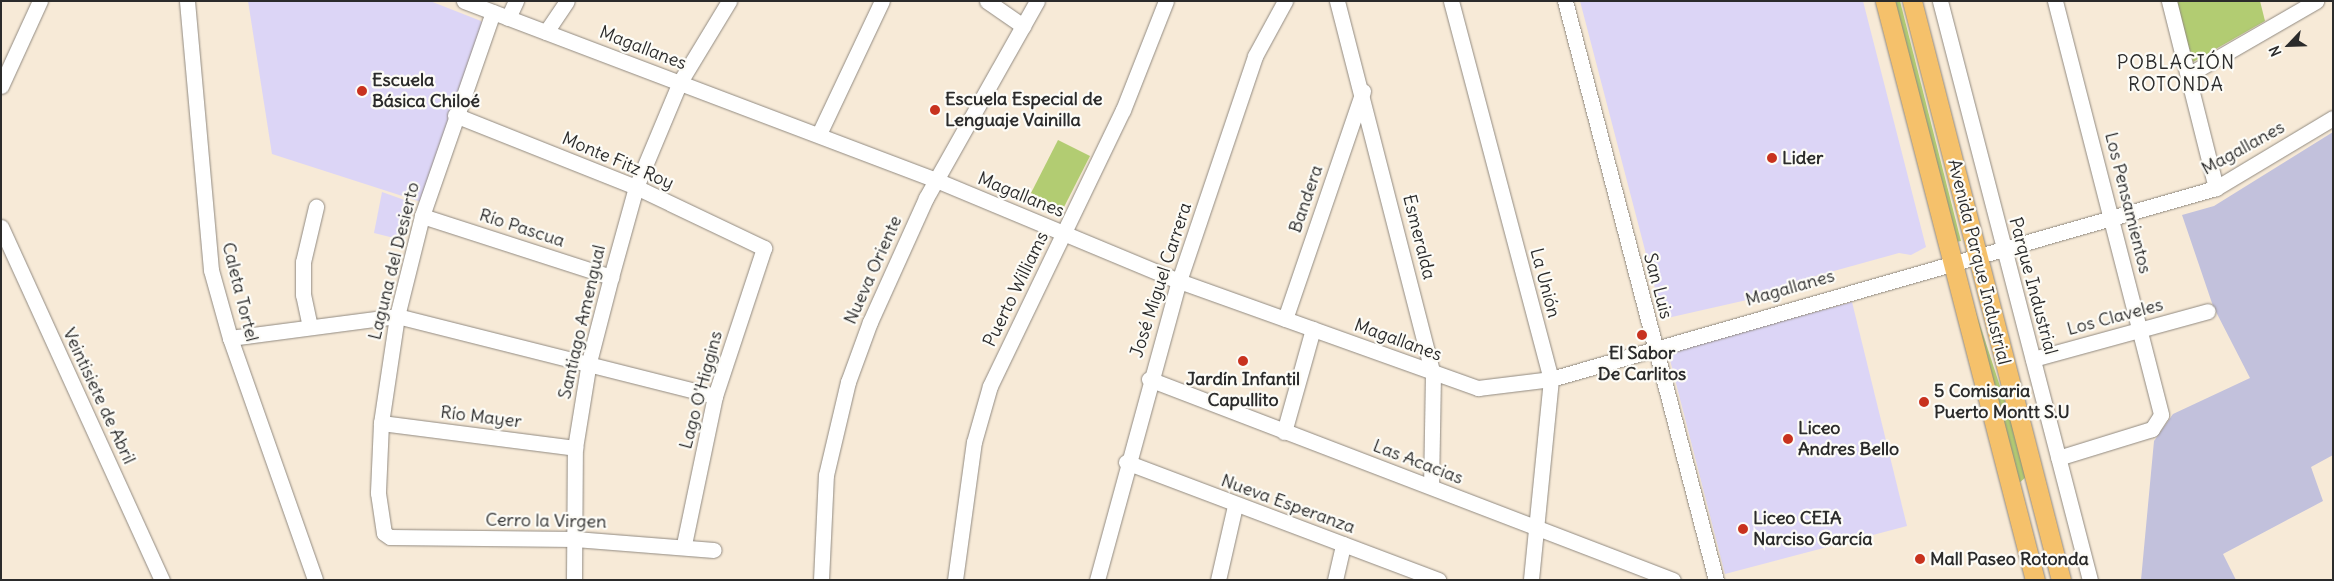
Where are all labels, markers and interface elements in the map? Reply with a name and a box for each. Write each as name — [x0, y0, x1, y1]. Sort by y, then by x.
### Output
north arrow — [2264, 20, 2314, 70]
street label: Magallanes — [596, 21, 690, 75]
text: N — [2265, 43, 2285, 59]
district label: POBLACIÓN ROTONDA — [2116, 52, 2236, 96]
place label: Escuela Básica Chiloé — [372, 70, 480, 112]
marker: Escuela Básica Chiloé — [356, 85, 368, 97]
place label: Escuela Especial de Lenguaje Vainilla — [945, 89, 1102, 132]
marker: Escuela Especial de Lenguaje Vainilla — [929, 104, 941, 116]
street label: Magallanes — [2198, 116, 2288, 180]
street label: Monte Fitz Roy — [559, 128, 677, 194]
street label: Los Pensamientos — [2100, 130, 2156, 276]
place label: Lider — [1782, 147, 1823, 169]
marker: Lider — [1766, 152, 1778, 164]
street label: Avenida Parque Industrial — [1943, 157, 2015, 367]
street label: Bandera — [1284, 162, 1328, 236]
street label: Magallanes — [974, 168, 1068, 222]
street label: Laguna del Desierto — [364, 180, 424, 342]
street label: Esmeralda — [1398, 192, 1440, 282]
street label: José Miguel Carrera — [1126, 200, 1196, 360]
street label: Río Pascua — [477, 204, 567, 252]
street label: Nueva Oriente — [839, 212, 907, 328]
street label: Parque Industrial — [2004, 215, 2062, 357]
street label: Puerto Williams — [979, 228, 1053, 350]
street label: Caleta Tortel — [217, 240, 263, 344]
street label: Santiago Amengual — [554, 243, 610, 401]
street label: La Unión — [1525, 246, 1565, 320]
street label: San Luis — [1639, 251, 1677, 321]
street label: Magallanes — [1743, 265, 1837, 311]
street label: Los Claveles — [2065, 294, 2165, 340]
street label: Magallanes — [1351, 314, 1445, 366]
street label: Veintisiete de Abril — [58, 324, 140, 468]
street label: Lago O'Higgins — [675, 329, 727, 451]
marker: El Sabor De Carlitos — [1636, 329, 1648, 341]
place label: El Sabor De Carlitos — [1598, 343, 1686, 386]
marker: Jardín Infantil Capullito — [1237, 355, 1249, 367]
place label: Jardín Infantil Capullito — [1186, 369, 1300, 412]
place label: 5 Comisaria Puerto Montt S.U — [1934, 381, 2070, 424]
marker: 5 Comisaria Puerto Montt S.U — [1918, 396, 1930, 408]
street label: Río Mayer — [439, 401, 523, 433]
place label: Liceo Andres Bello — [1798, 418, 1899, 460]
marker: Liceo Andres Bello — [1782, 433, 1794, 445]
street label: Las Acacias — [1370, 435, 1466, 489]
street label: Nueva Esperanza — [1218, 470, 1358, 538]
place label: Liceo CEIA Narciso García — [1753, 508, 1872, 550]
street label: Cerro la Virgen — [485, 509, 607, 533]
marker: Liceo CEIA Narciso García — [1737, 523, 1749, 535]
place label: Mall Paseo Rotonda — [1930, 548, 2089, 570]
marker: Mall Paseo Rotonda — [1914, 553, 1926, 565]

